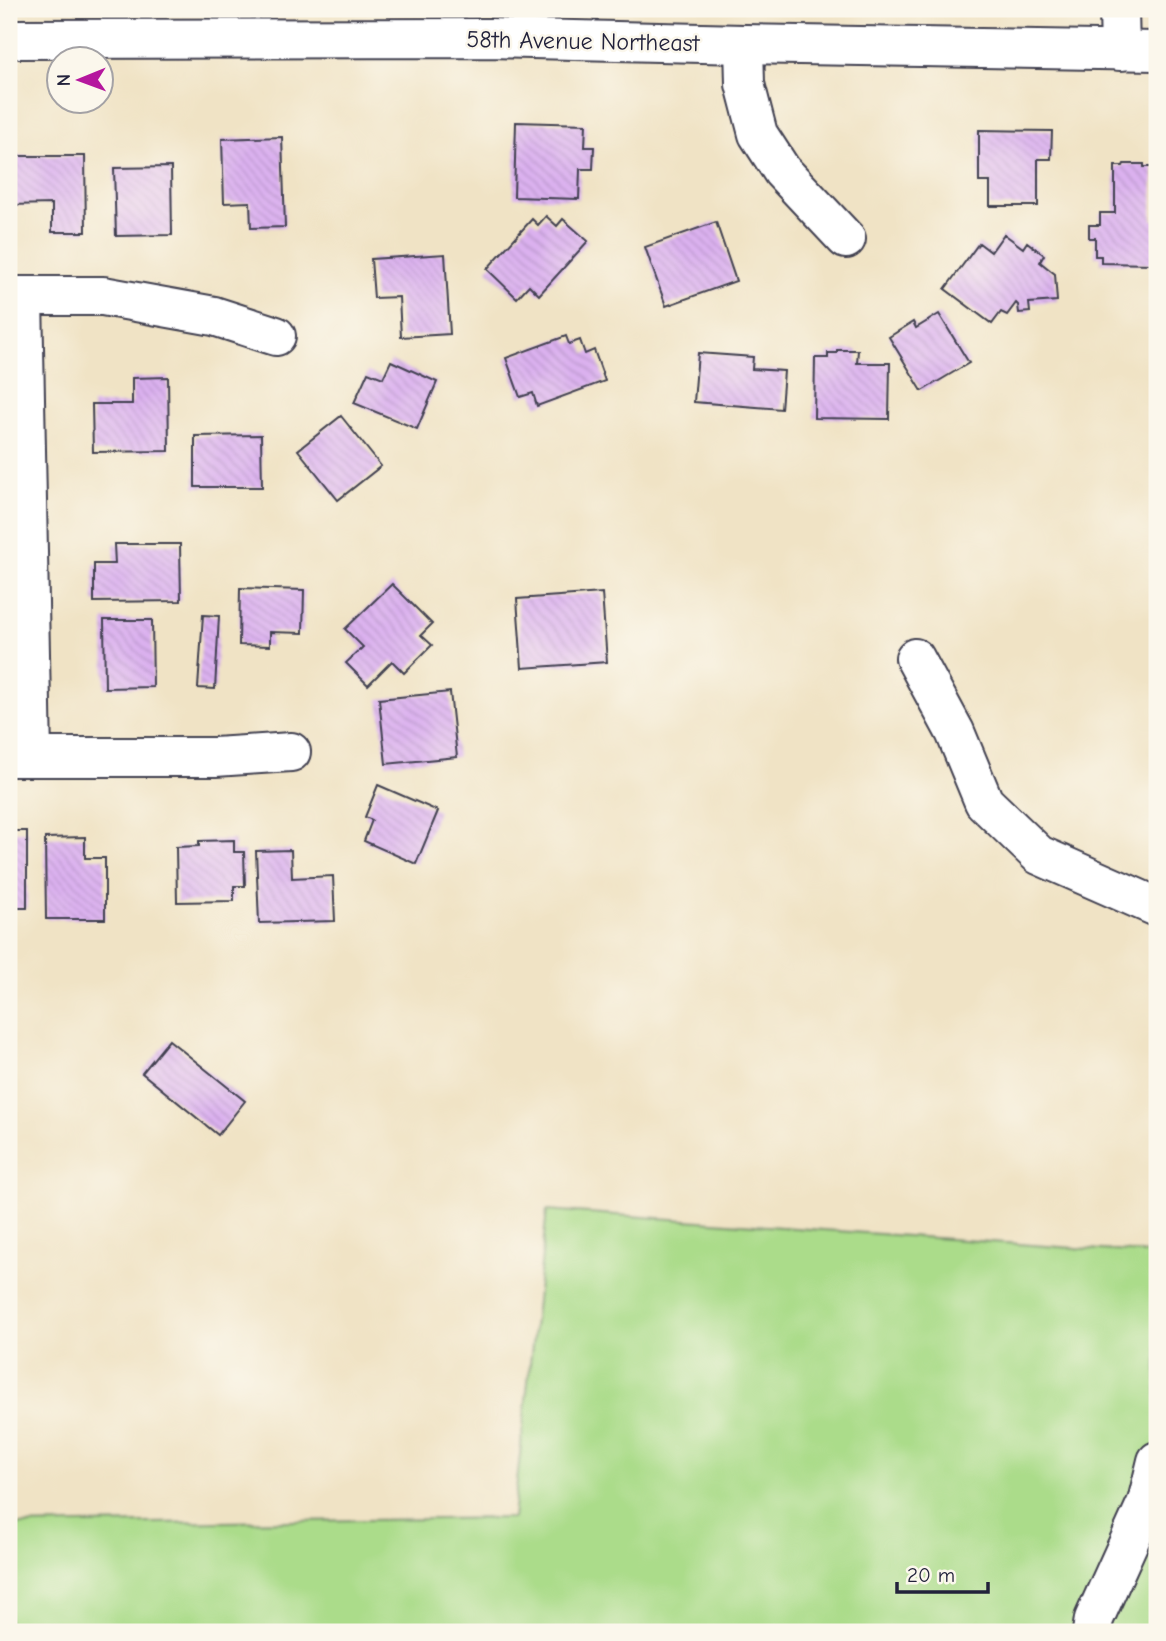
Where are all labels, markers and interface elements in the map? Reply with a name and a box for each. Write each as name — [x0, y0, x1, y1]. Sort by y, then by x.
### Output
street label: 58th Avenue Northeast — [466, 25, 701, 57]
north arrow — [46, 46, 116, 116]
text: N — [53, 74, 75, 87]
scale bar — [897, 1550, 988, 1594]
text: 20 m — [907, 1563, 955, 1587]

